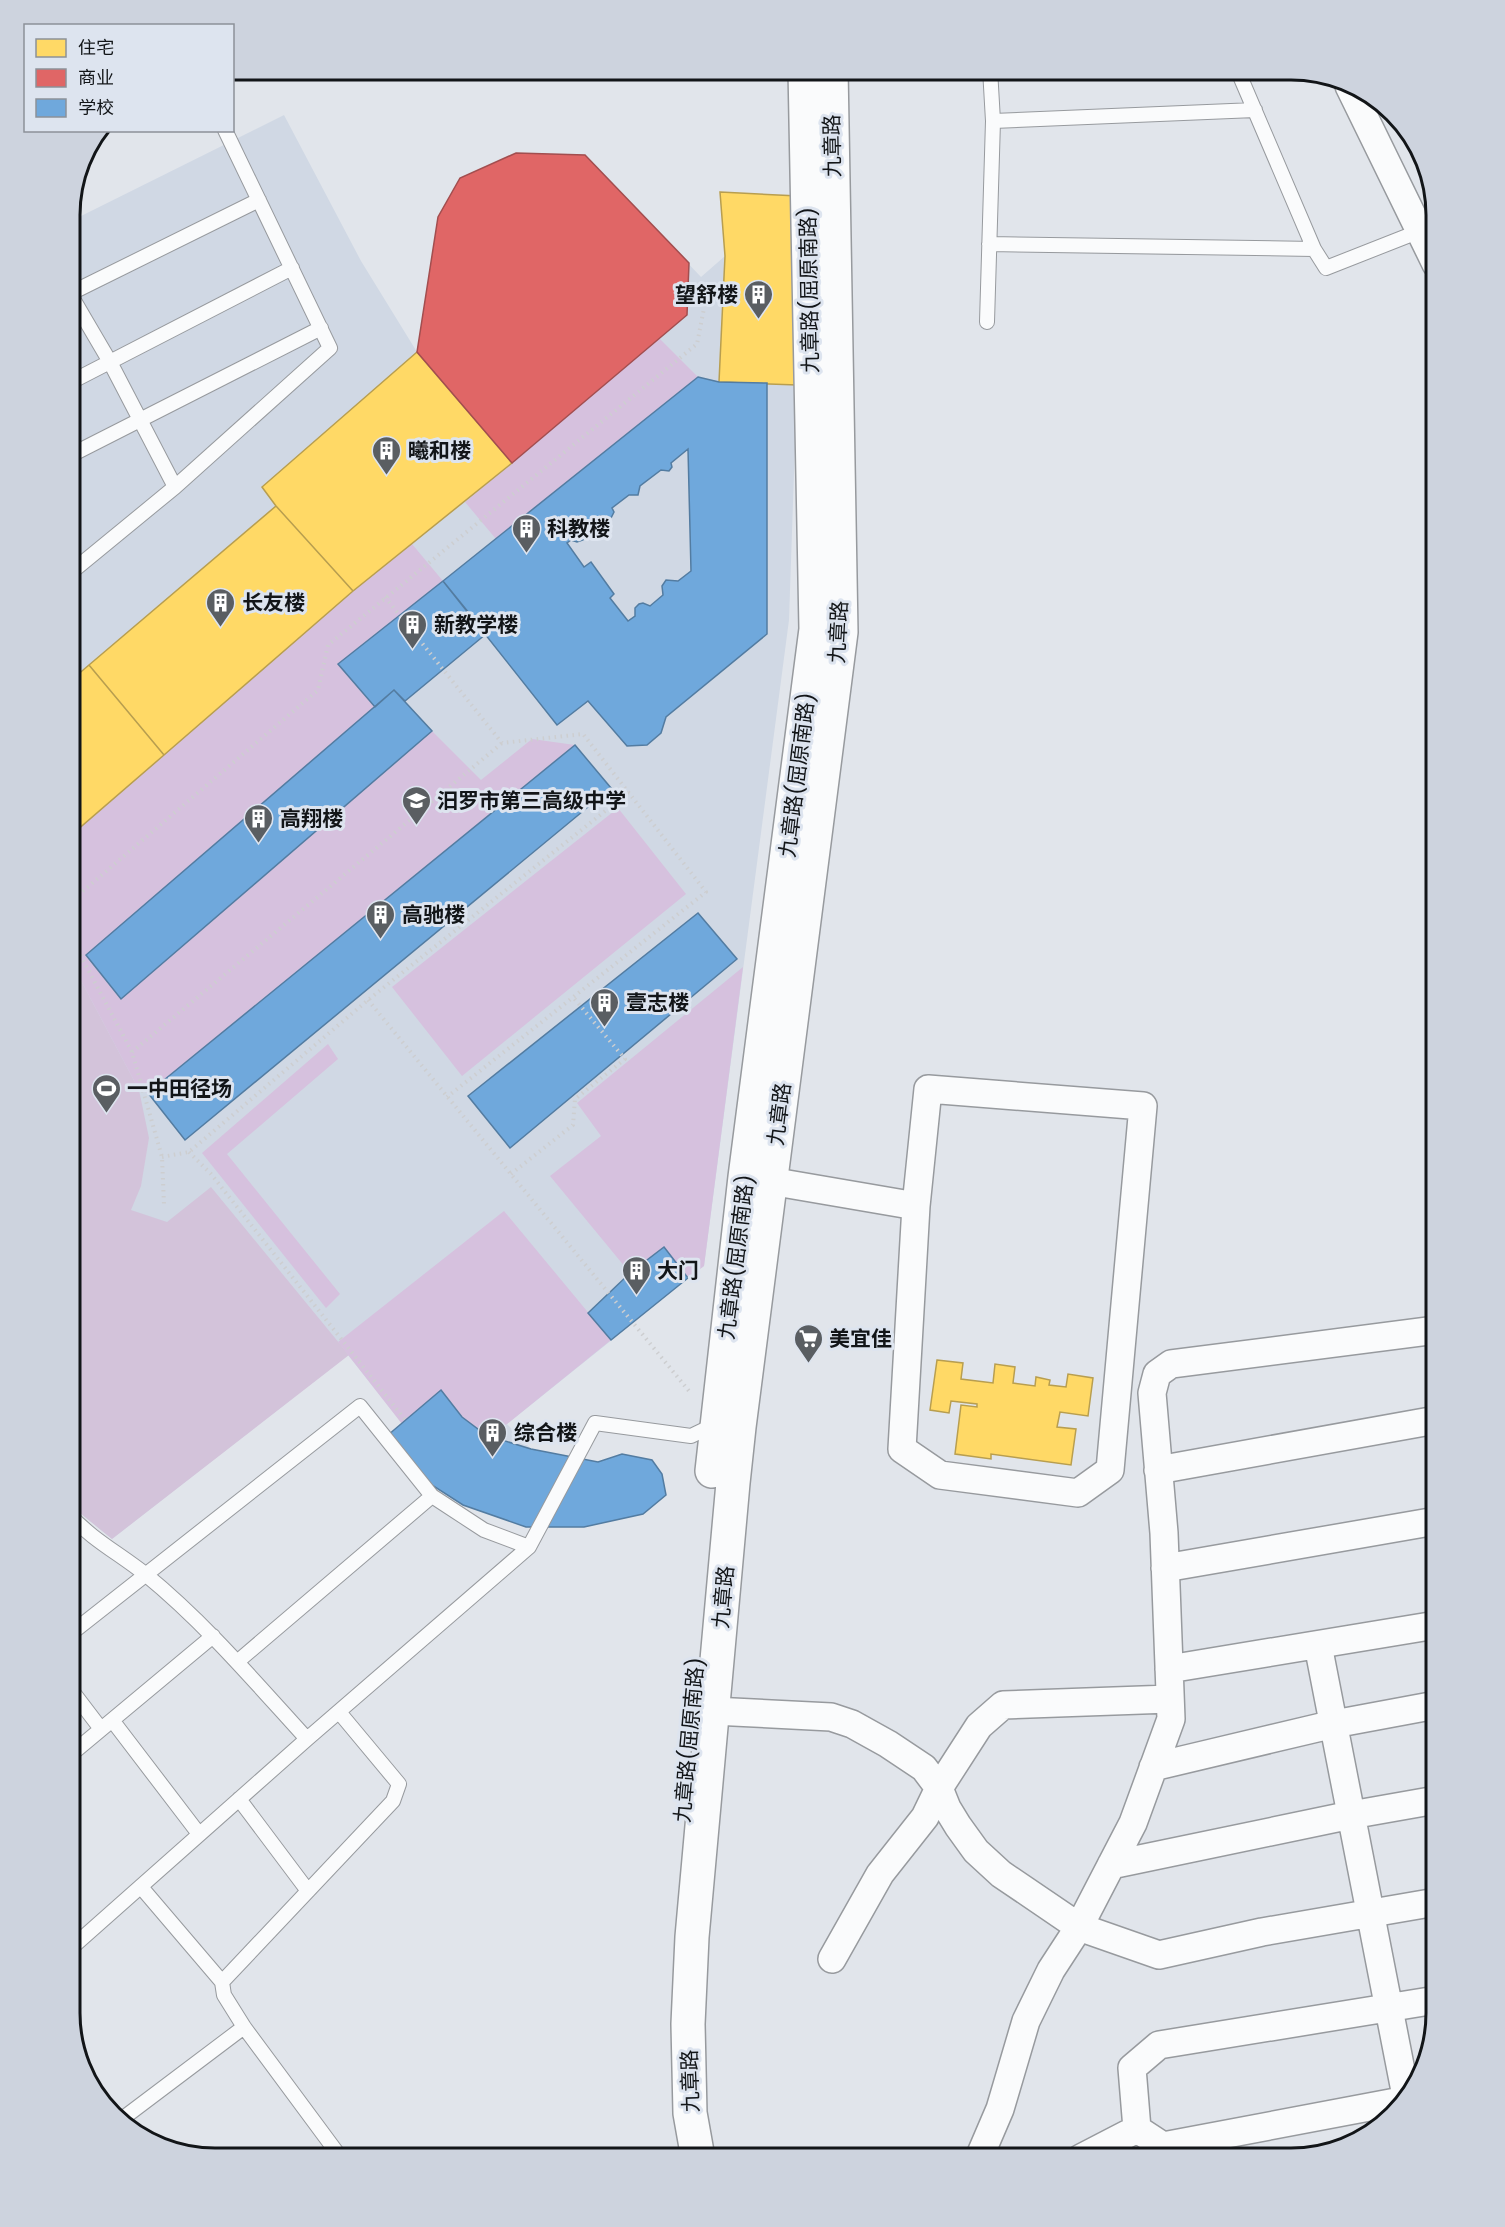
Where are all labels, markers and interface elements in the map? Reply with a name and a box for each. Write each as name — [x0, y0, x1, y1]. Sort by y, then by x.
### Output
legend — [24, 24, 234, 132]
text: 住宅 — [78, 35, 114, 60]
text: 商业 — [78, 65, 114, 90]
text: 学校 — [78, 95, 114, 120]
street label: 九章路 — [817, 114, 847, 178]
street label: 九章路(屈原南路) — [793, 207, 825, 373]
building icon: 望舒楼 — [743, 278, 775, 320]
place label: 望舒楼 — [675, 280, 738, 309]
building icon: 曦和楼 — [371, 434, 403, 476]
place label: 曦和楼 — [408, 436, 471, 465]
building icon: 科教楼 — [510, 512, 542, 554]
place label: 科教楼 — [547, 514, 610, 543]
building icon: 长友楼 — [205, 586, 237, 628]
place label: 长友楼 — [242, 588, 305, 617]
street label: 九章路 — [822, 600, 854, 664]
building icon: 新教学楼 — [397, 608, 429, 650]
place label: 新教学楼 — [434, 610, 518, 639]
street label: 九章路(屈原南路) — [772, 691, 822, 859]
school or university icon: 汨罗市第三高级中学 — [400, 784, 432, 826]
place label: 汨罗市第三高级中学 — [437, 786, 626, 815]
building icon: 高翔楼 — [243, 802, 275, 844]
place label: 高翔楼 — [280, 804, 343, 833]
building icon: 高驰楼 — [365, 898, 397, 940]
place label: 高驰楼 — [402, 900, 465, 929]
building icon: 壹志楼 — [589, 986, 621, 1028]
place label: 壹志楼 — [626, 988, 689, 1017]
sports icon: 一中田径场 — [90, 1072, 122, 1114]
place label: 一中田径场 — [127, 1074, 232, 1103]
street label: 九章路 — [761, 1081, 797, 1147]
street label: 九章路(屈原南路) — [711, 1173, 761, 1341]
building icon: 大门 — [620, 1254, 652, 1296]
place label: 大门 — [657, 1256, 699, 1285]
supermarket icon: 美宜佳 — [792, 1322, 824, 1364]
place label: 美宜佳 — [829, 1324, 892, 1353]
building icon: 综合楼 — [477, 1416, 509, 1458]
place label: 综合楼 — [514, 1418, 577, 1447]
street label: 九章路 — [706, 1564, 740, 1630]
street label: 九章路(屈原南路) — [667, 1656, 711, 1824]
street label: 九章路 — [674, 2049, 706, 2113]

